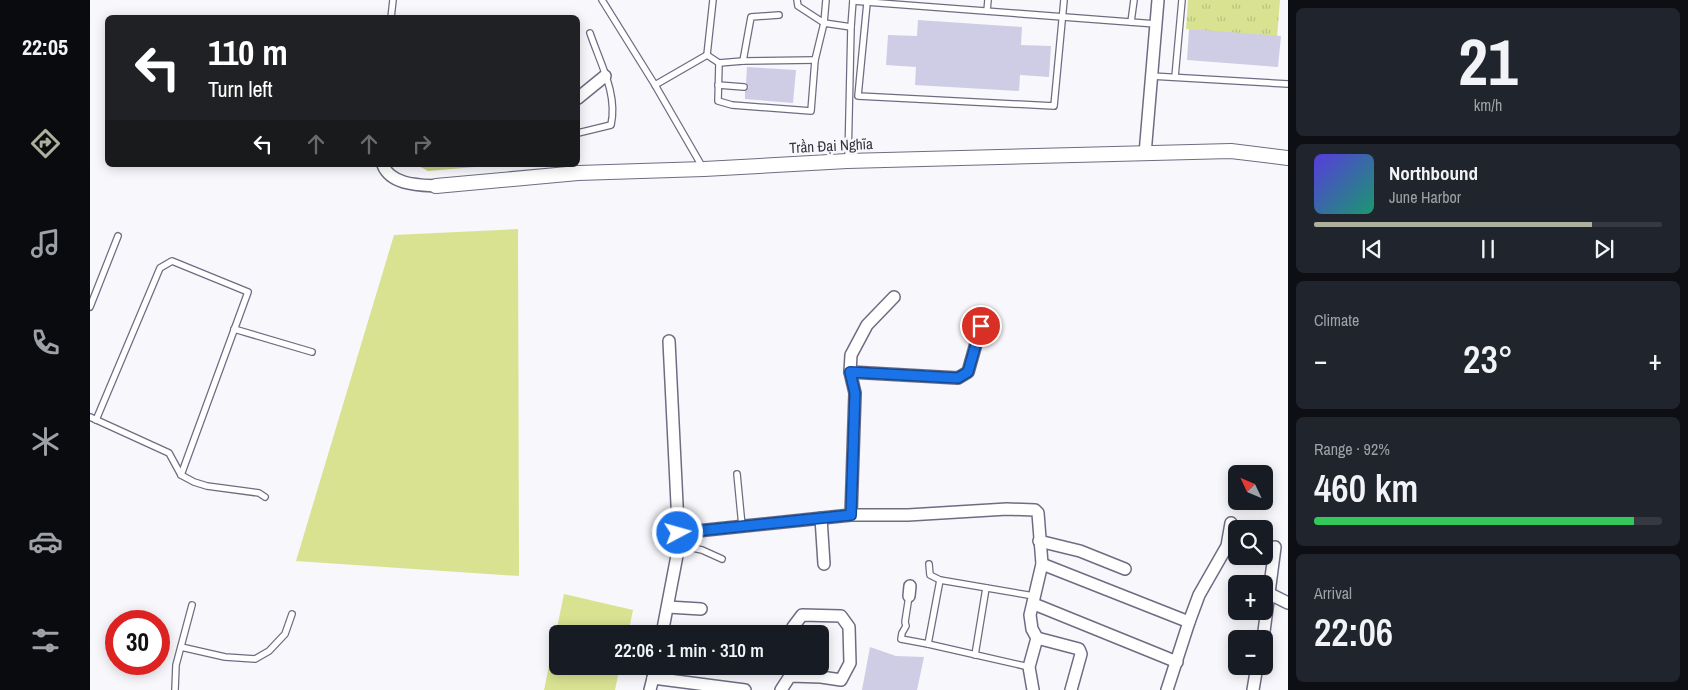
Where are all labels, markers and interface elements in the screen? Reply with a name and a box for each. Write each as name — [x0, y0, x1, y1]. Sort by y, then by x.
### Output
text: 21 — [1458, 18, 1518, 105]
text: 110 m — [208, 29, 288, 76]
text: 22:05 — [22, 32, 68, 62]
icon: left — [125, 35, 190, 100]
text: Turn left — [208, 74, 273, 104]
text: km/h — [1474, 94, 1502, 116]
icon: directions — [28, 126, 63, 161]
icon: left — [249, 130, 277, 158]
icon: ahead — [302, 130, 330, 158]
icon: ahead — [355, 130, 383, 158]
icon: right — [408, 130, 436, 158]
street label: Trần Đại Nghĩa — [789, 133, 873, 158]
text: Northbound — [1389, 160, 1478, 186]
text: June Harbor — [1389, 186, 1461, 208]
icon: music — [28, 226, 63, 261]
icon: previous — [1358, 235, 1386, 263]
icon: pause — [1474, 235, 1502, 263]
icon: next — [1590, 235, 1618, 263]
pin — [960, 305, 1002, 347]
text: Climate — [1314, 309, 1359, 331]
icon: arrive — [967, 312, 995, 340]
icon: phone — [28, 325, 63, 360]
text: 23° — [1463, 334, 1513, 385]
text: − — [1314, 341, 1327, 379]
text: + — [1649, 341, 1662, 379]
icon: climate — [28, 424, 63, 459]
text: Range · 92% — [1314, 438, 1390, 460]
text: 460 km — [1314, 463, 1418, 514]
north arrow — [1228, 465, 1272, 510]
map controls — [1228, 465, 1273, 675]
position arrow — [651, 506, 703, 558]
button: search — [1228, 520, 1273, 565]
icon: car — [28, 524, 63, 559]
button: + — [1228, 575, 1273, 620]
text: Arrival — [1314, 582, 1352, 604]
text: 22:06 — [1314, 607, 1393, 658]
speed limit sign: 30 — [105, 610, 170, 675]
icon: filters — [28, 623, 63, 658]
button: − — [1228, 630, 1273, 675]
text: 22:06 · 1 min · 310 m — [614, 637, 764, 663]

